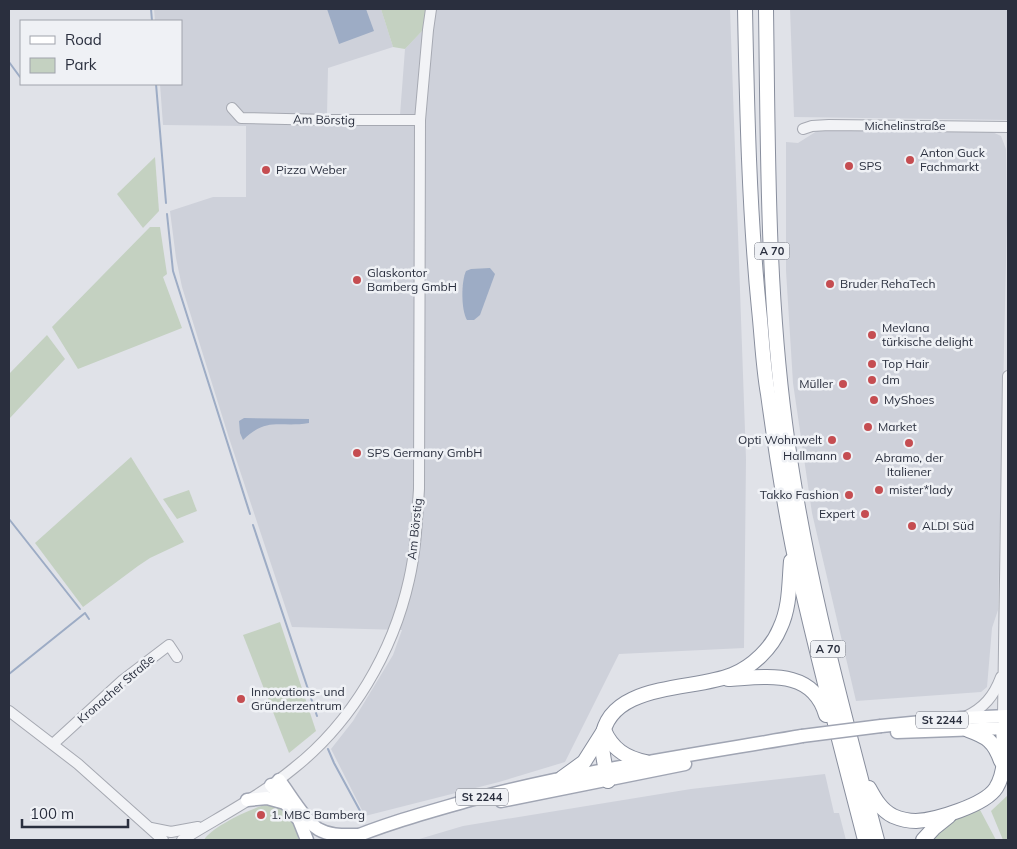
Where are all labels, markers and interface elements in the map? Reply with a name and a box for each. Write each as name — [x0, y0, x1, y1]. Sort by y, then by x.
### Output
legend — [20, 20, 182, 85]
text: Road — [65, 30, 102, 49]
text: Park — [65, 55, 97, 74]
street label: Am Börstig — [293, 111, 355, 128]
street label: Michelinstraße — [864, 118, 946, 133]
place label: Anton Guck Fachmarkt — [920, 145, 986, 174]
marker: Anton Guck Fachmarkt — [904, 154, 916, 166]
place label: SPS — [859, 158, 882, 173]
marker: SPS — [843, 160, 855, 172]
place label: Pizza Weber — [276, 162, 347, 177]
marker: Pizza Weber — [260, 164, 272, 176]
road number: A 70 — [754, 242, 790, 260]
place label: Glaskontor Bamberg GmbH — [367, 265, 457, 294]
marker: Glaskontor Bamberg GmbH — [351, 274, 363, 286]
place label: Bruder RehaTech — [840, 276, 935, 291]
marker: Bruder RehaTech — [824, 278, 836, 290]
place label: Mevlana türkische delight — [882, 320, 973, 349]
marker: Mevlana türkische delight — [866, 329, 878, 341]
place label: Top Hair — [882, 356, 930, 371]
marker: Top Hair — [866, 358, 878, 370]
place label: dm — [882, 372, 900, 387]
marker: dm — [866, 374, 878, 386]
place label: Müller — [799, 376, 834, 391]
marker: Müller — [837, 378, 849, 390]
place label: MyShoes — [884, 392, 935, 407]
marker: MyShoes — [868, 394, 880, 406]
place label: Market — [878, 419, 917, 434]
marker: Market — [862, 421, 874, 433]
place label: Opti Wohnwelt — [738, 432, 822, 447]
marker: Opti Wohnwelt — [826, 434, 838, 446]
marker: Abramo, der Italiener — [903, 437, 915, 449]
place label: SPS Germany GmbH — [367, 445, 482, 460]
marker: SPS Germany GmbH — [351, 447, 363, 459]
place label: Hallmann — [783, 448, 837, 463]
marker: Hallmann — [841, 450, 853, 462]
place label: Abramo, der Italiener — [875, 450, 944, 479]
place label: mister*lady — [889, 482, 953, 497]
marker: mister*lady — [873, 484, 885, 496]
place label: Takko Fashion — [760, 487, 839, 502]
marker: Takko Fashion — [843, 489, 855, 501]
street label: Am Börstig — [404, 497, 425, 561]
place label: Expert — [819, 506, 855, 521]
marker: Expert — [859, 508, 871, 520]
place label: ALDI Süd — [922, 518, 974, 533]
marker: ALDI Süd — [906, 520, 918, 532]
road number: A 70 — [810, 641, 846, 658]
street label: Kronacher Straße — [74, 651, 157, 726]
place label: Innovations- und Gründerzentrum — [251, 684, 345, 713]
marker: Innovations- und Gründerzentrum — [235, 693, 247, 705]
road number: St 2244 — [916, 712, 968, 728]
road number: St 2244 — [456, 789, 508, 806]
scale bar — [22, 796, 129, 828]
text: 100 m — [30, 804, 74, 823]
place label: 1. MBC Bamberg — [271, 807, 365, 822]
marker: 1. MBC Bamberg — [255, 809, 267, 821]

